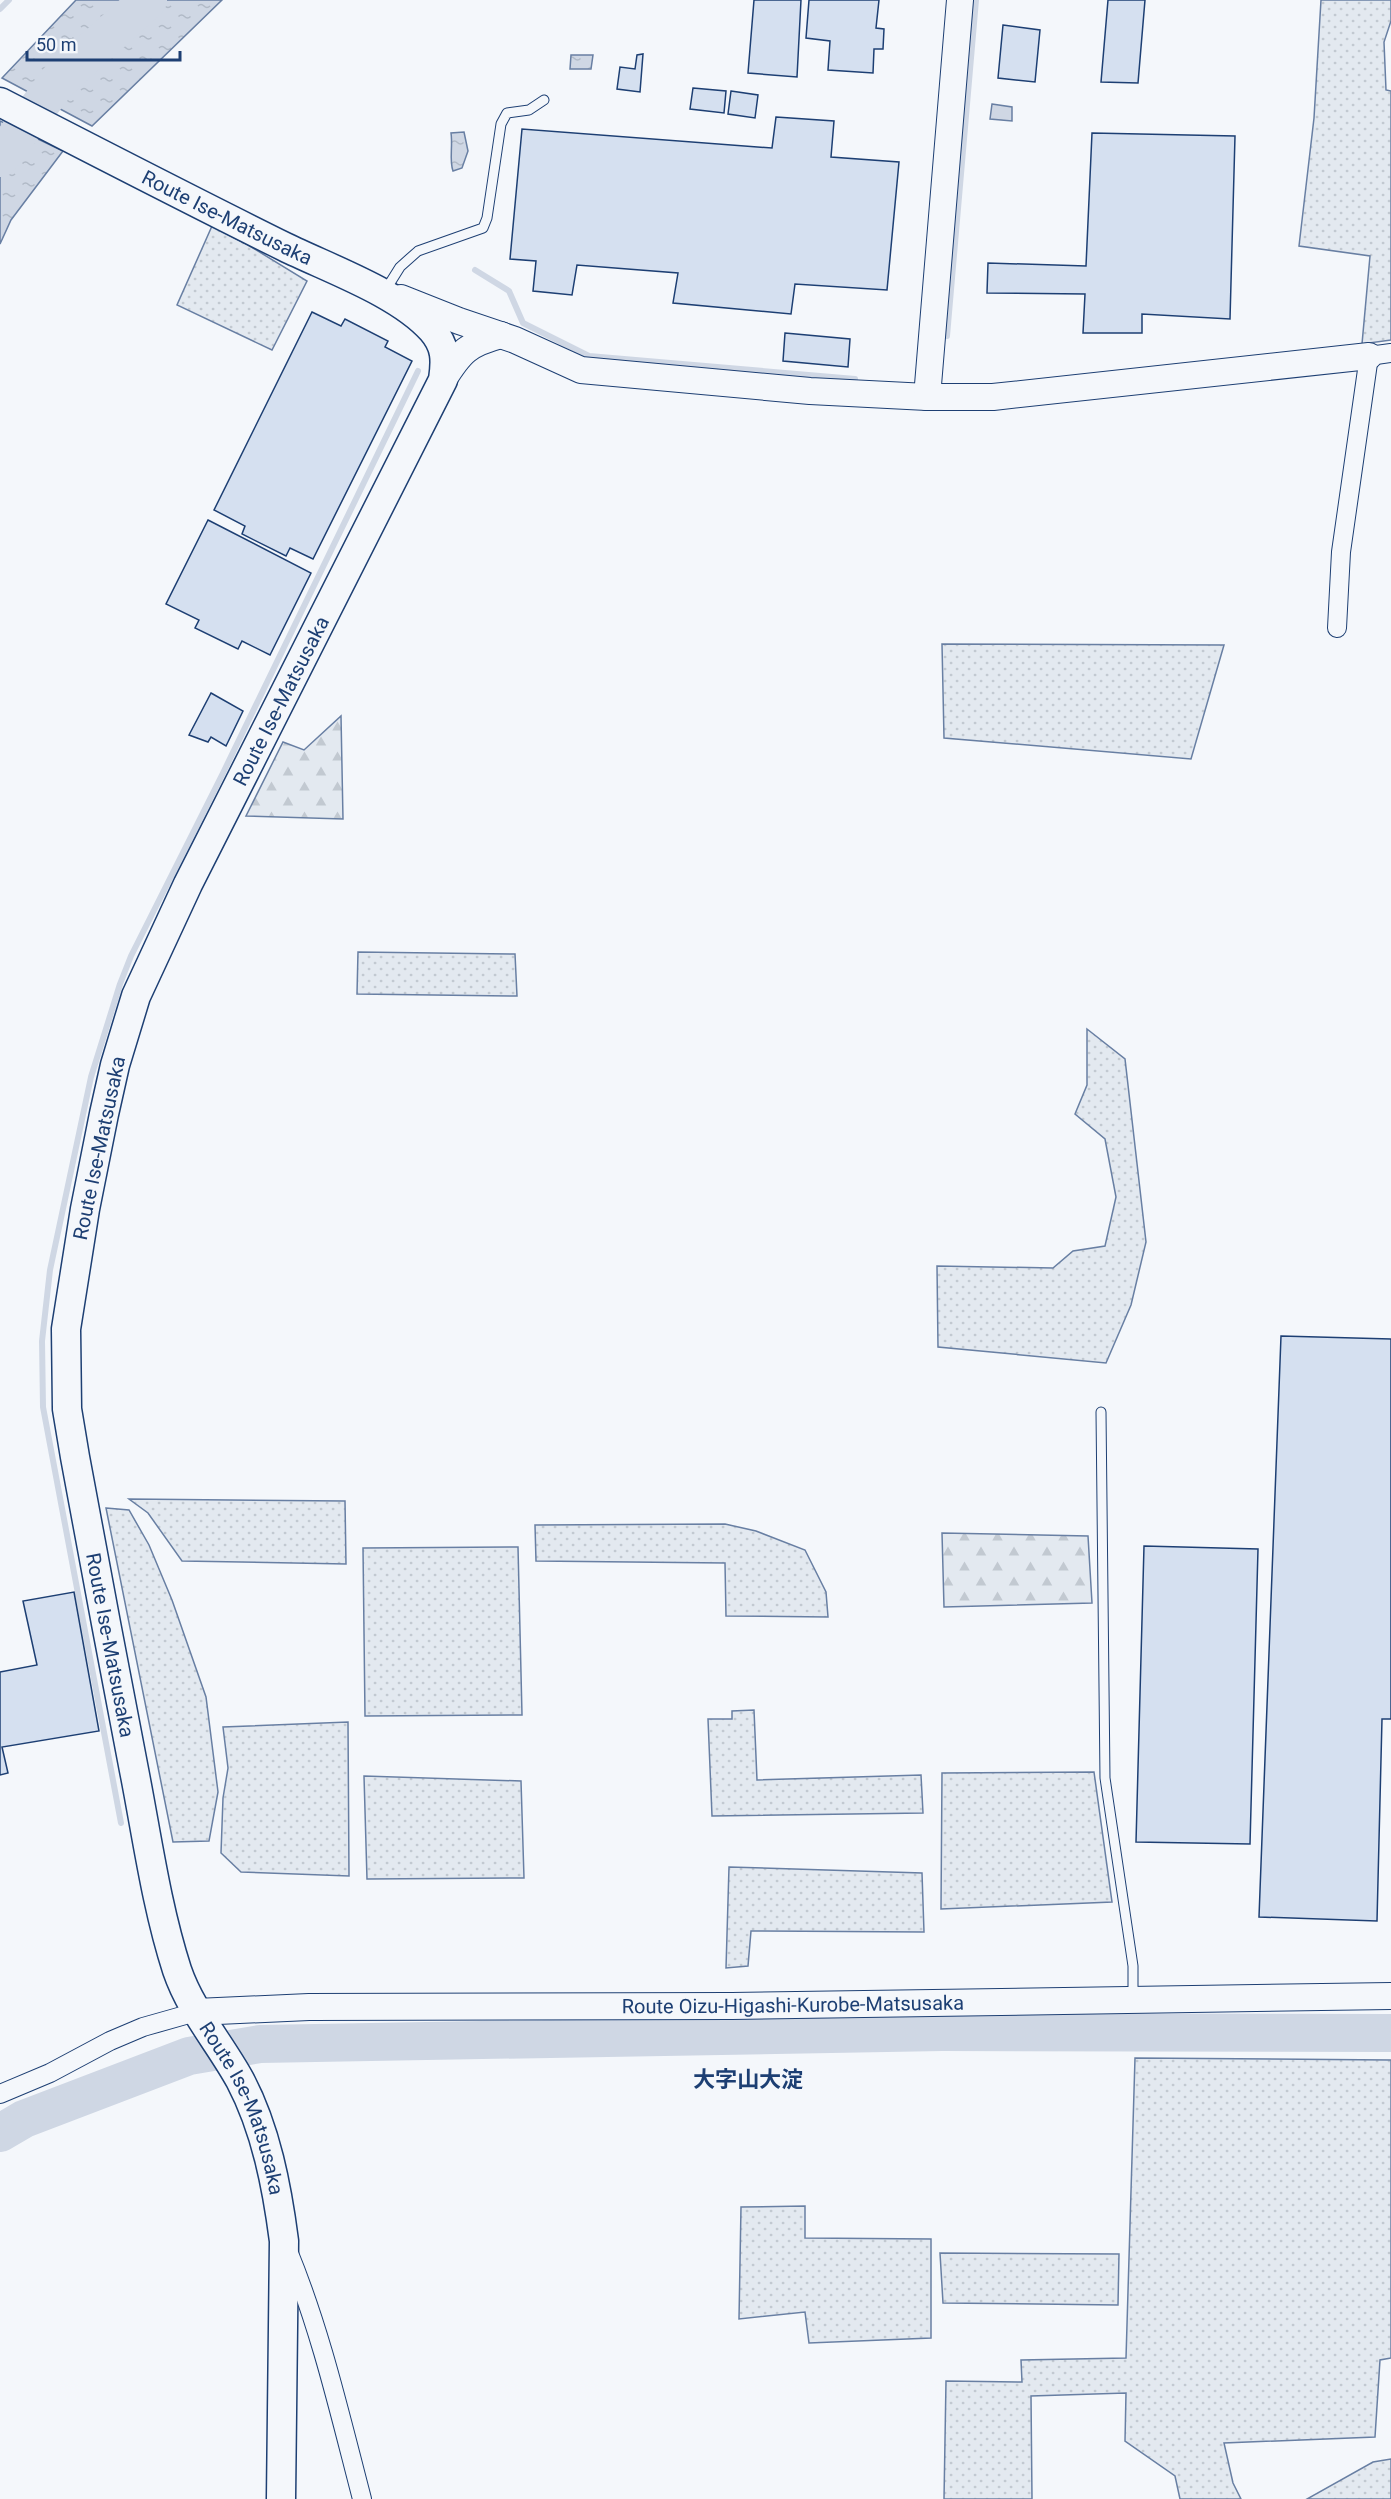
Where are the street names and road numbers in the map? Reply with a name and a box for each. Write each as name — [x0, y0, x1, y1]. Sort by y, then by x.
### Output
street label: Route Ise-Matsusaka — [138, 165, 316, 270]
street label: Route Ise-Matsusaka — [228, 612, 334, 790]
street label: Route Ise-Matsusaka — [68, 1054, 130, 1242]
street label: Route Ise-Matsusaka — [81, 1551, 139, 1739]
street label: Route Oizu-Higashi-Kurobe-Matsusaka — [622, 1990, 964, 2018]
street label: Route Ise-Matsusaka — [194, 2017, 289, 2197]

